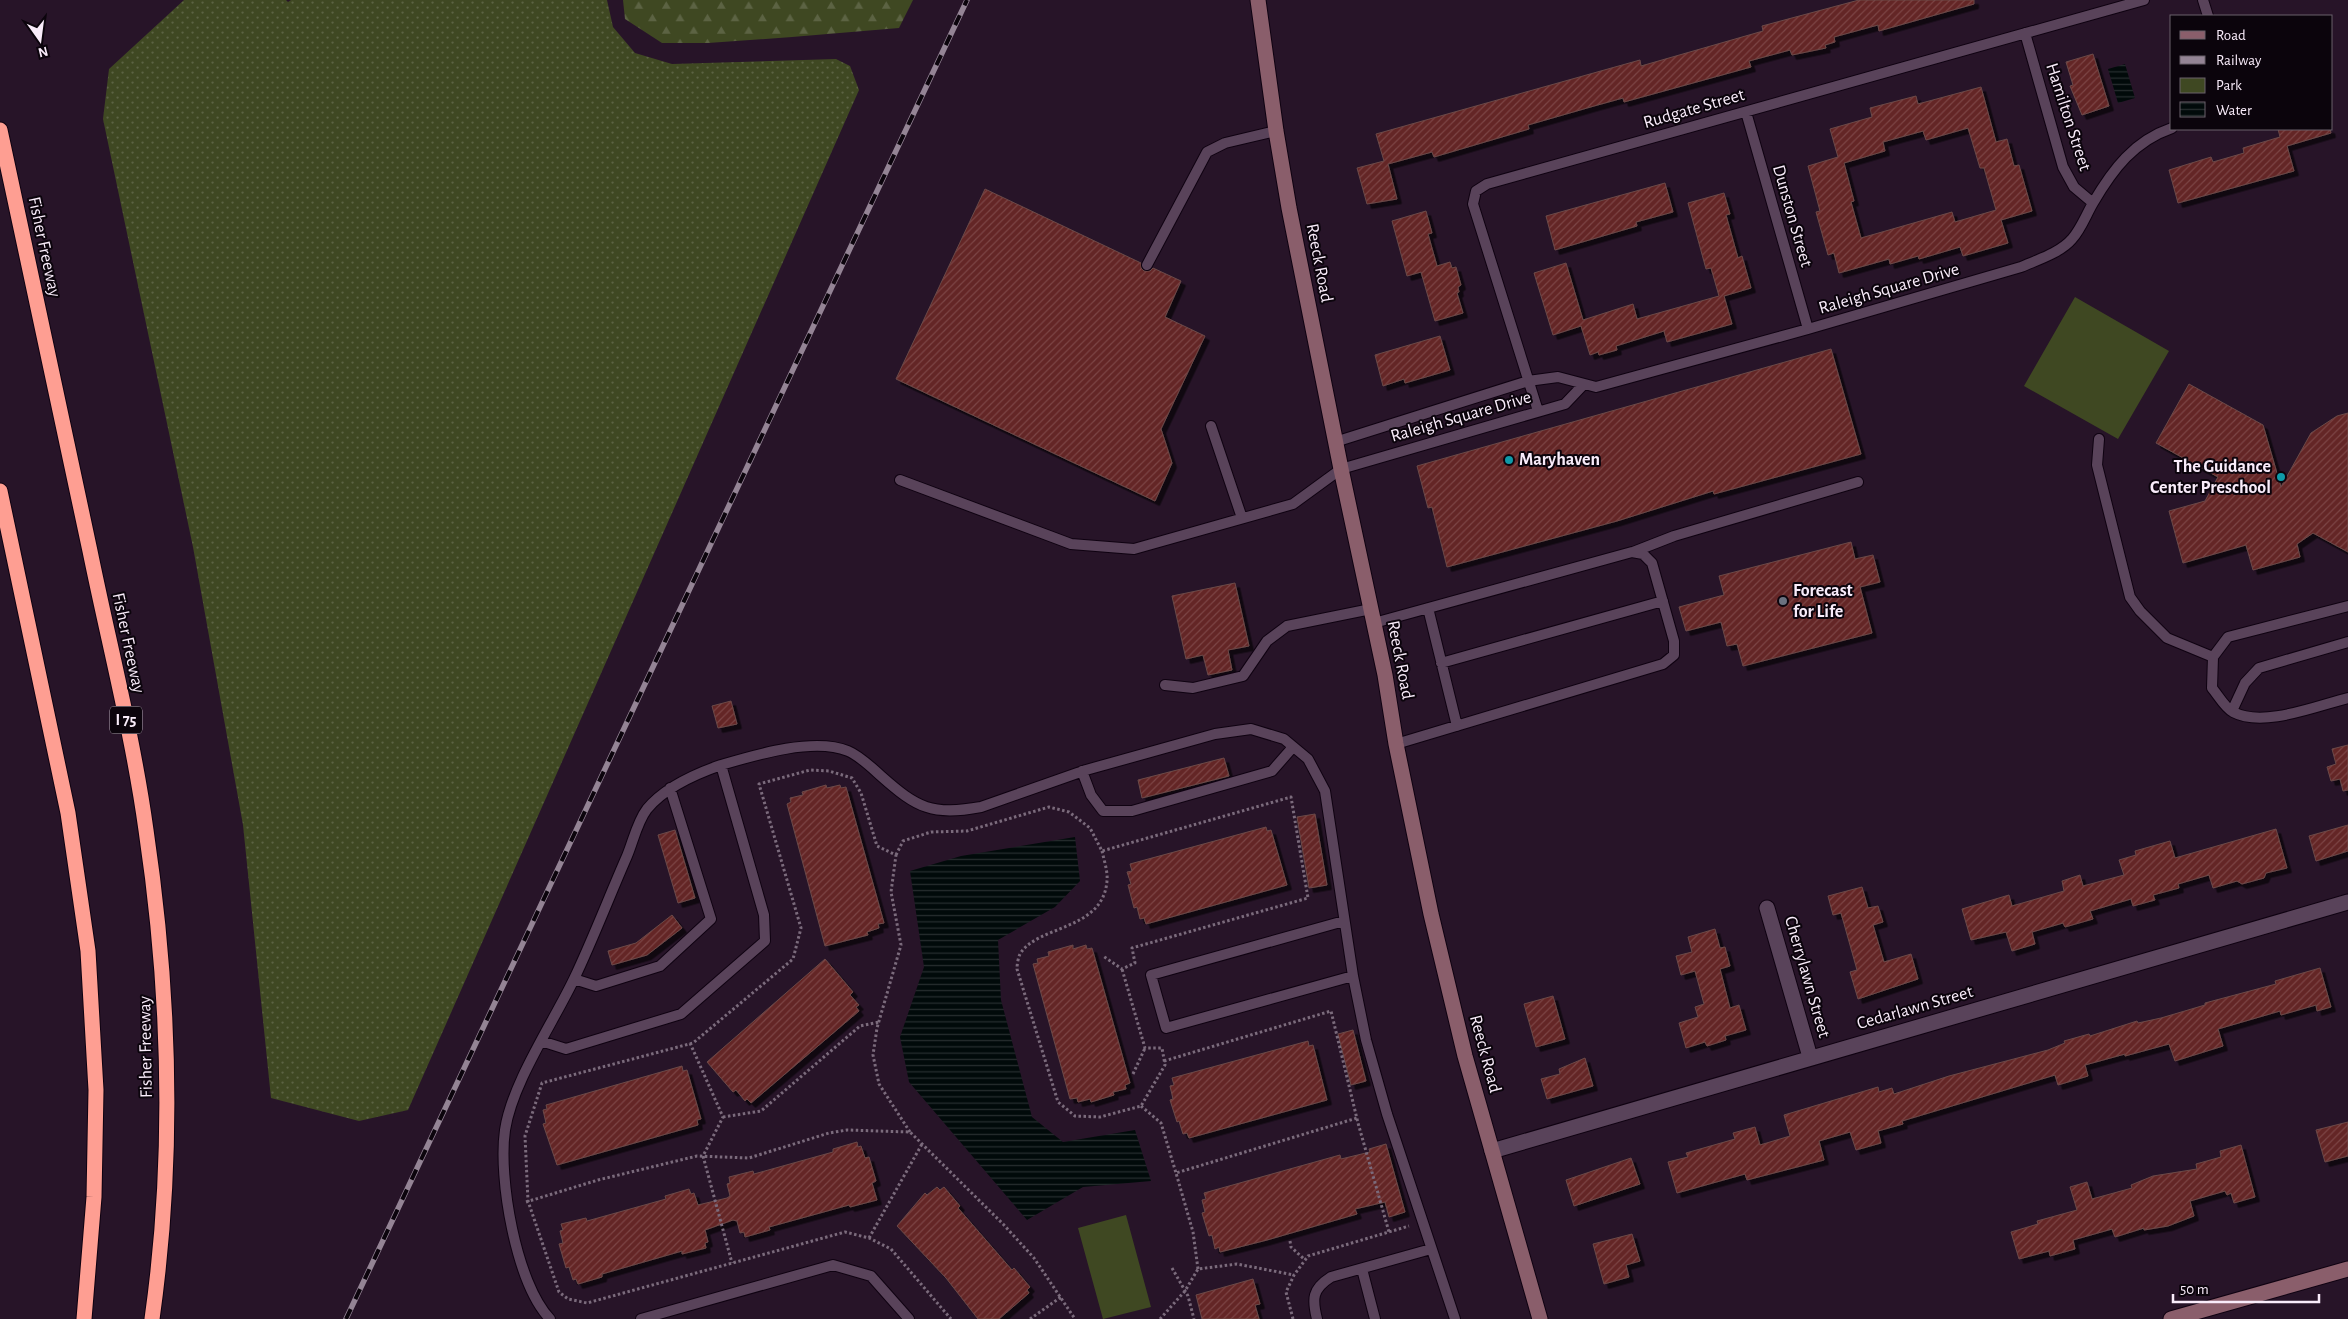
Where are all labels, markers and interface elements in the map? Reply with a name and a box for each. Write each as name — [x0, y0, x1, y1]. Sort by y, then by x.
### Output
north arrow — [15, 15, 65, 65]
legend — [2170, 15, 2333, 130]
text: Road — [2216, 28, 2246, 43]
text: N — [36, 44, 49, 60]
text: Railway — [2216, 53, 2262, 68]
street label: Hamilton Street — [2042, 61, 2094, 173]
text: Park — [2216, 78, 2242, 93]
street label: Rudgate Street — [1641, 86, 1747, 132]
text: Water — [2216, 103, 2252, 118]
street label: Dunston Street — [1769, 163, 1815, 269]
street label: Fisher Freeway — [25, 195, 64, 299]
street label: Reeck Road — [1303, 222, 1335, 304]
street label: Raleigh Square Drive — [1817, 260, 1961, 318]
street label: Raleigh Square Drive — [1389, 388, 1533, 446]
place label: Maryhaven — [1519, 451, 1600, 469]
marker: Maryhaven — [1503, 454, 1515, 466]
place label: The Guidance Center Preschool — [2150, 458, 2271, 497]
marker: The Guidance Center Preschool — [2275, 471, 2287, 483]
place label: Forecast for Life — [1793, 582, 1853, 621]
street label: Fisher Freeway — [109, 591, 148, 695]
marker: Forecast for Life — [1777, 595, 1789, 607]
street label: Reeck Road — [1384, 619, 1416, 701]
road number: I 75 — [110, 706, 142, 734]
street label: Cherrylawn Street — [1781, 914, 1833, 1040]
street label: Cedarlawn Street — [1855, 983, 1975, 1033]
street label: Fisher Freeway — [136, 995, 156, 1098]
street label: Reeck Road — [1466, 1013, 1504, 1095]
scale bar — [2173, 1272, 2319, 1304]
text: 50 m — [2180, 1282, 2209, 1297]

